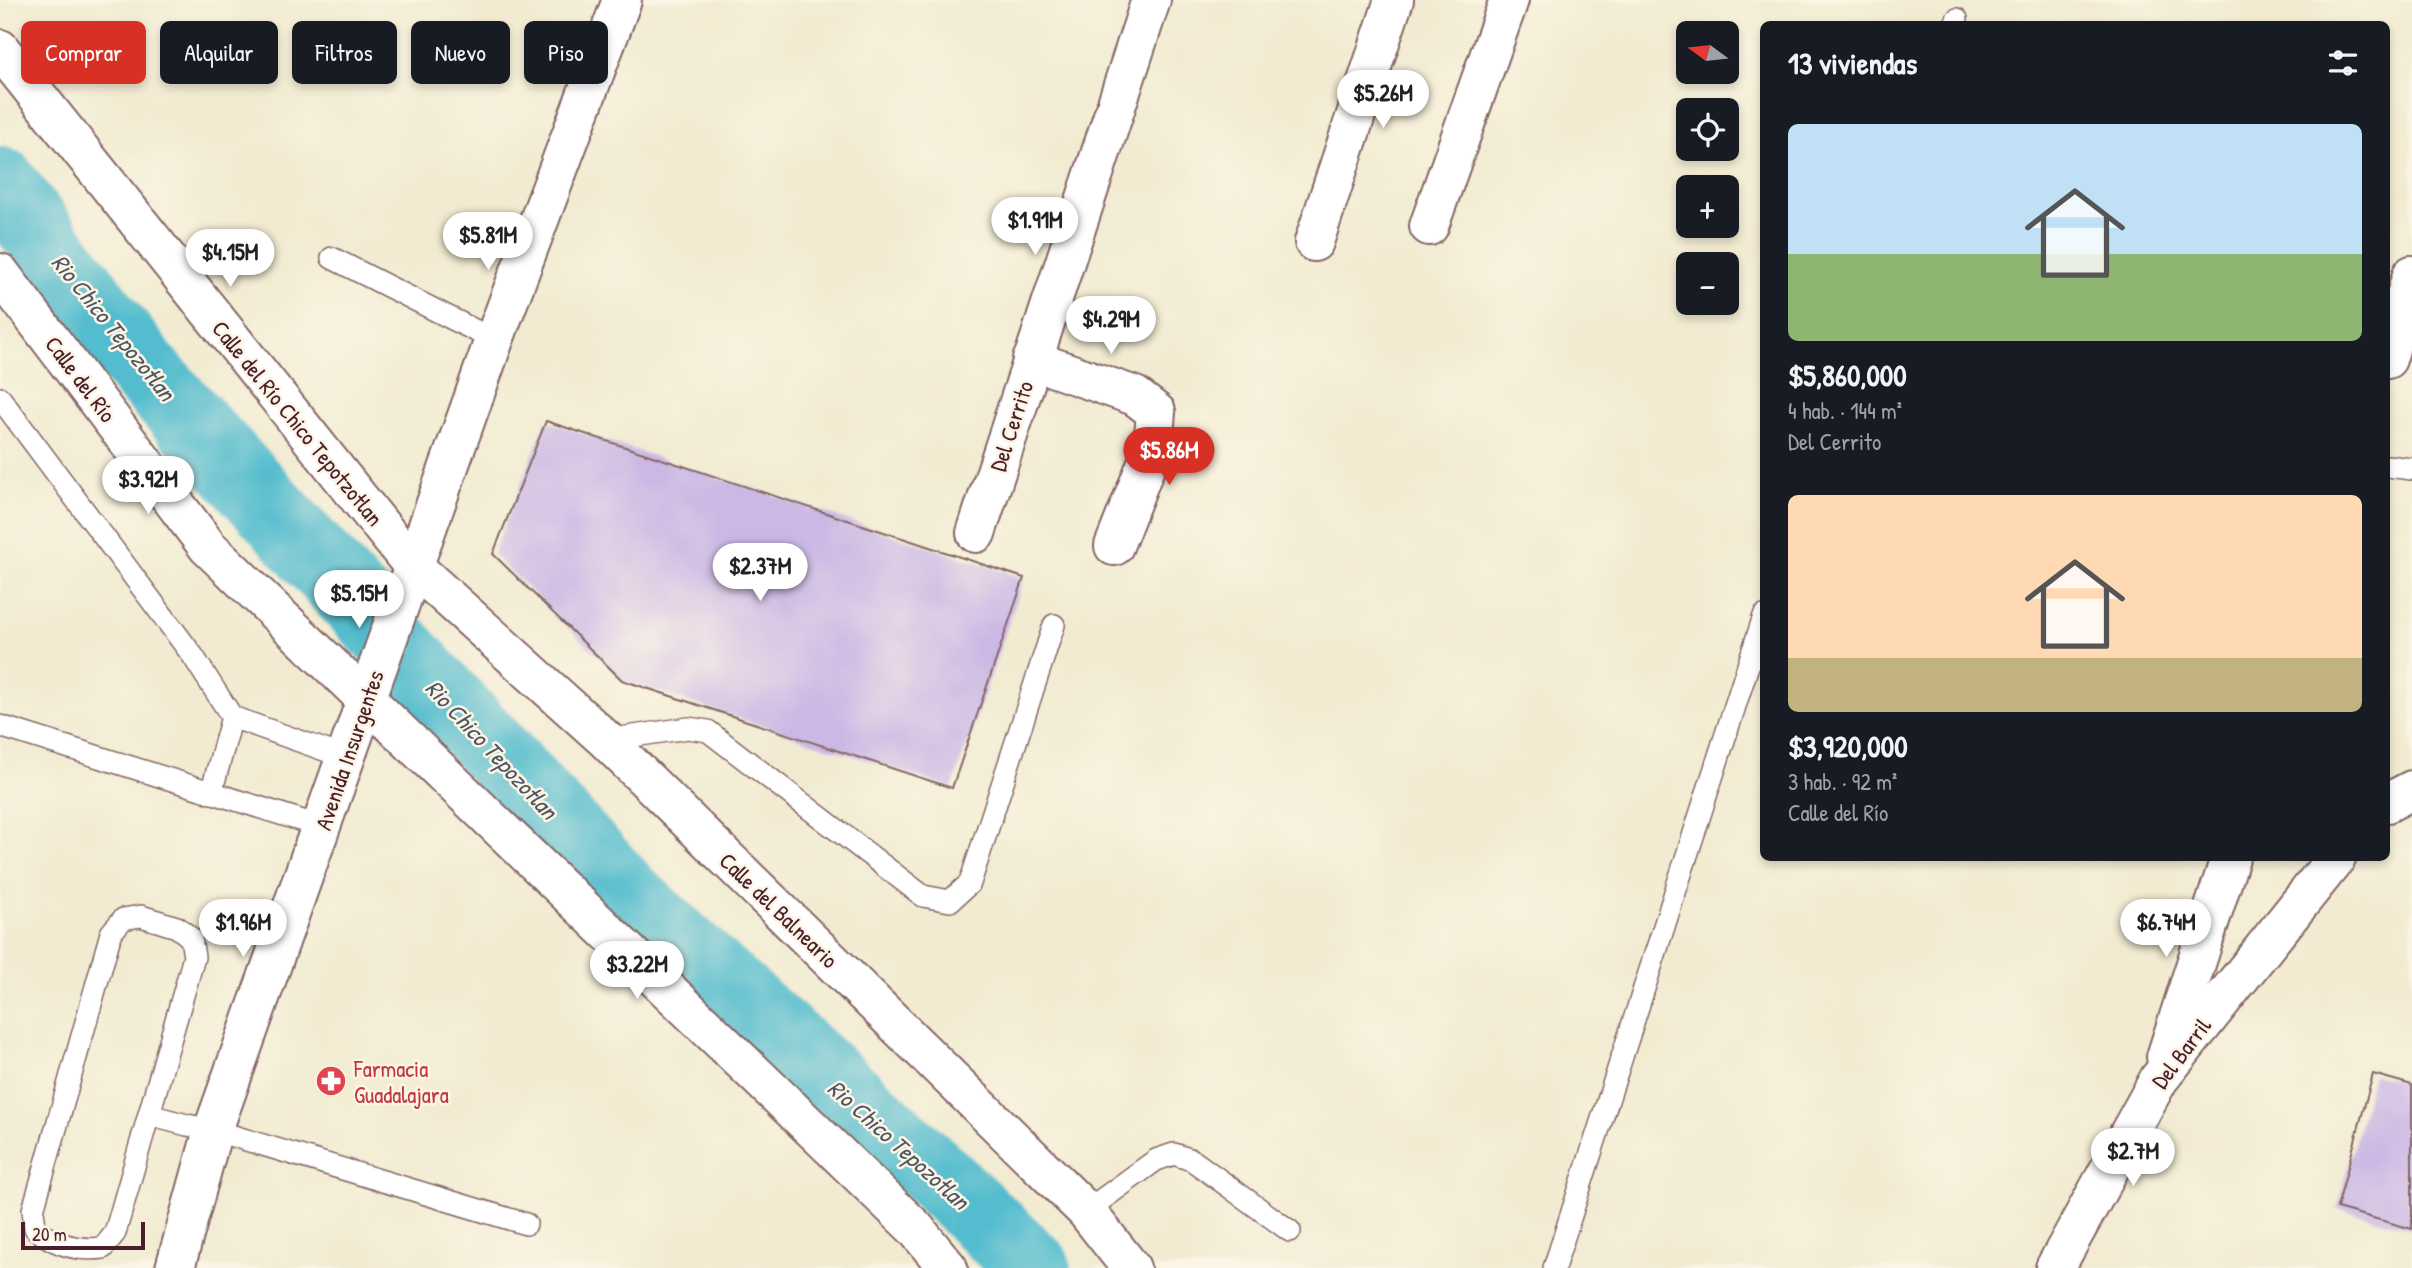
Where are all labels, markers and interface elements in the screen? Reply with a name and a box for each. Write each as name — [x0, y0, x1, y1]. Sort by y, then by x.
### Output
chip: Comprar — [21, 21, 146, 84]
chip: Alquilar — [160, 21, 278, 84]
chip: Filtros — [292, 21, 397, 84]
chip: Nuevo — [411, 21, 510, 84]
chip: Piso — [524, 21, 608, 84]
north arrow — [1676, 21, 1740, 84]
map controls — [1676, 21, 1739, 315]
text: 13 viviendas — [1788, 43, 1917, 83]
icon: filters — [2324, 44, 2362, 82]
pin: $5.26M — [1326, 71, 1440, 130]
text: $5.26M — [1353, 77, 1413, 108]
button: locate — [1676, 98, 1739, 161]
icon: home — [2012, 170, 2138, 296]
button: + — [1676, 175, 1739, 238]
pin: $1.91M — [978, 198, 1092, 257]
text: $1.91M — [1007, 204, 1063, 235]
pin: $5.81M — [431, 212, 545, 272]
text: $5.81M — [459, 219, 517, 250]
pin: $4.15M — [173, 230, 287, 289]
text: $4.15M — [202, 236, 258, 267]
water label: Rio Chico Tepozotlan — [44, 247, 184, 409]
button: − — [1676, 252, 1739, 315]
pin: $4.29M — [1054, 296, 1168, 356]
text: $4.29M — [1082, 303, 1140, 334]
street label: Calle del Río Chico Tepotzotlan — [205, 314, 391, 532]
street label: Calle del Río — [38, 330, 124, 428]
text: $5,860,000 — [1788, 355, 1907, 395]
street label: Del Cerrito — [982, 377, 1040, 475]
text: 4 hab. · 144 m² — [1788, 395, 1902, 426]
text: Del Cerrito — [1788, 426, 1881, 457]
pin: $5.86M — [1112, 428, 1226, 487]
text: $5.86M — [1139, 434, 1199, 465]
pin: $3.92M — [91, 456, 205, 516]
text: $3.92M — [118, 463, 178, 494]
icon: home — [2012, 541, 2138, 667]
pin: $2.37M — [703, 544, 817, 603]
text: $2.37M — [729, 550, 791, 581]
pin: $5.15M — [302, 570, 416, 630]
text: $5.15M — [330, 577, 388, 608]
street label: Avenida Insurgentes — [307, 666, 391, 834]
water label: Rio Chico Tepozotlan — [418, 672, 567, 828]
text: $3,920,000 — [1788, 726, 1908, 766]
text: 3 hab. · 92 m² — [1788, 766, 1897, 797]
text: Calle del Río — [1788, 797, 1888, 828]
street label: Calle del Balneario — [713, 845, 845, 975]
pin: $1.96M — [186, 900, 300, 959]
pin: $6.74M — [2109, 900, 2223, 959]
text: $1.96M — [215, 906, 271, 937]
text: $6.74M — [2136, 906, 2196, 937]
pin: $3.22M — [580, 942, 694, 1001]
text: $3.22M — [606, 948, 668, 979]
street label: Del Barril — [2144, 1011, 2218, 1095]
place label: Farmacia Guadalajara — [353, 1053, 449, 1110]
pharmacy icon: Farmacia Guadalajara — [314, 1064, 348, 1098]
water label: Rio Chico Tepozotlan — [821, 1072, 978, 1218]
pin: $2.7M — [2084, 1128, 2182, 1188]
text: $2.7M — [2107, 1135, 2159, 1166]
scale bar — [21, 1219, 145, 1251]
text: 20 m — [32, 1221, 67, 1247]

